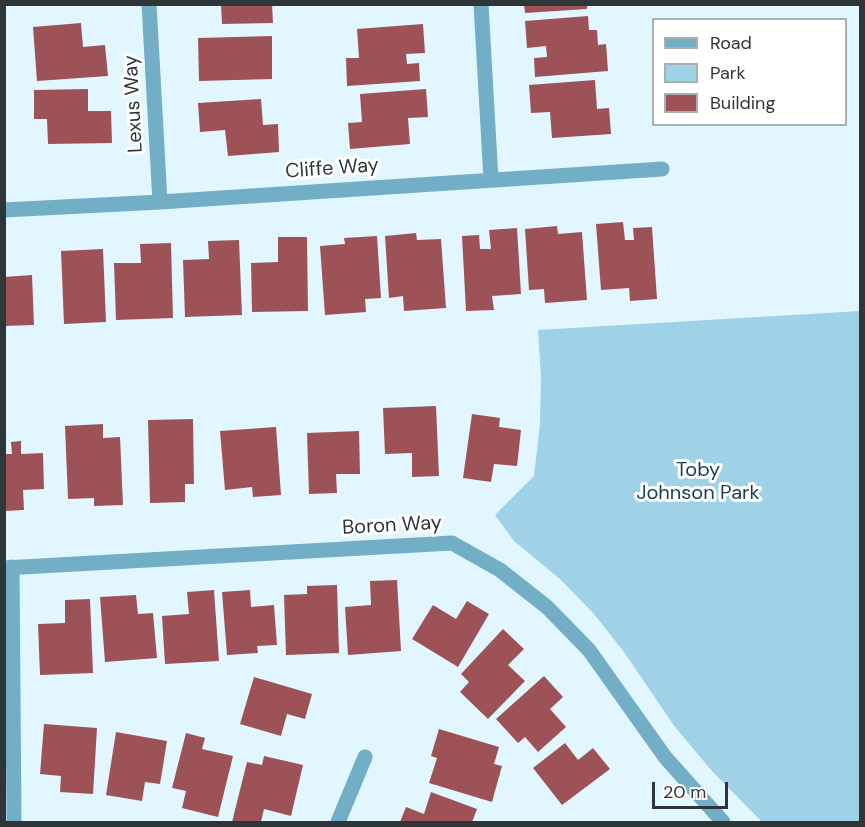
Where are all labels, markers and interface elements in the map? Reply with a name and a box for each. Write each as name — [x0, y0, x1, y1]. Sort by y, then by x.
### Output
legend — [652, 18, 847, 126]
text: Road — [710, 31, 752, 55]
street label: Lexus Way — [119, 55, 149, 153]
text: Park — [710, 61, 746, 85]
text: Building — [710, 91, 775, 115]
street label: Cliffe Way — [284, 154, 380, 184]
park label: Toby Johnson Park — [636, 459, 760, 506]
street label: Boron Way — [342, 511, 442, 541]
scale bar — [655, 770, 732, 808]
text: 20 m — [663, 780, 706, 804]

